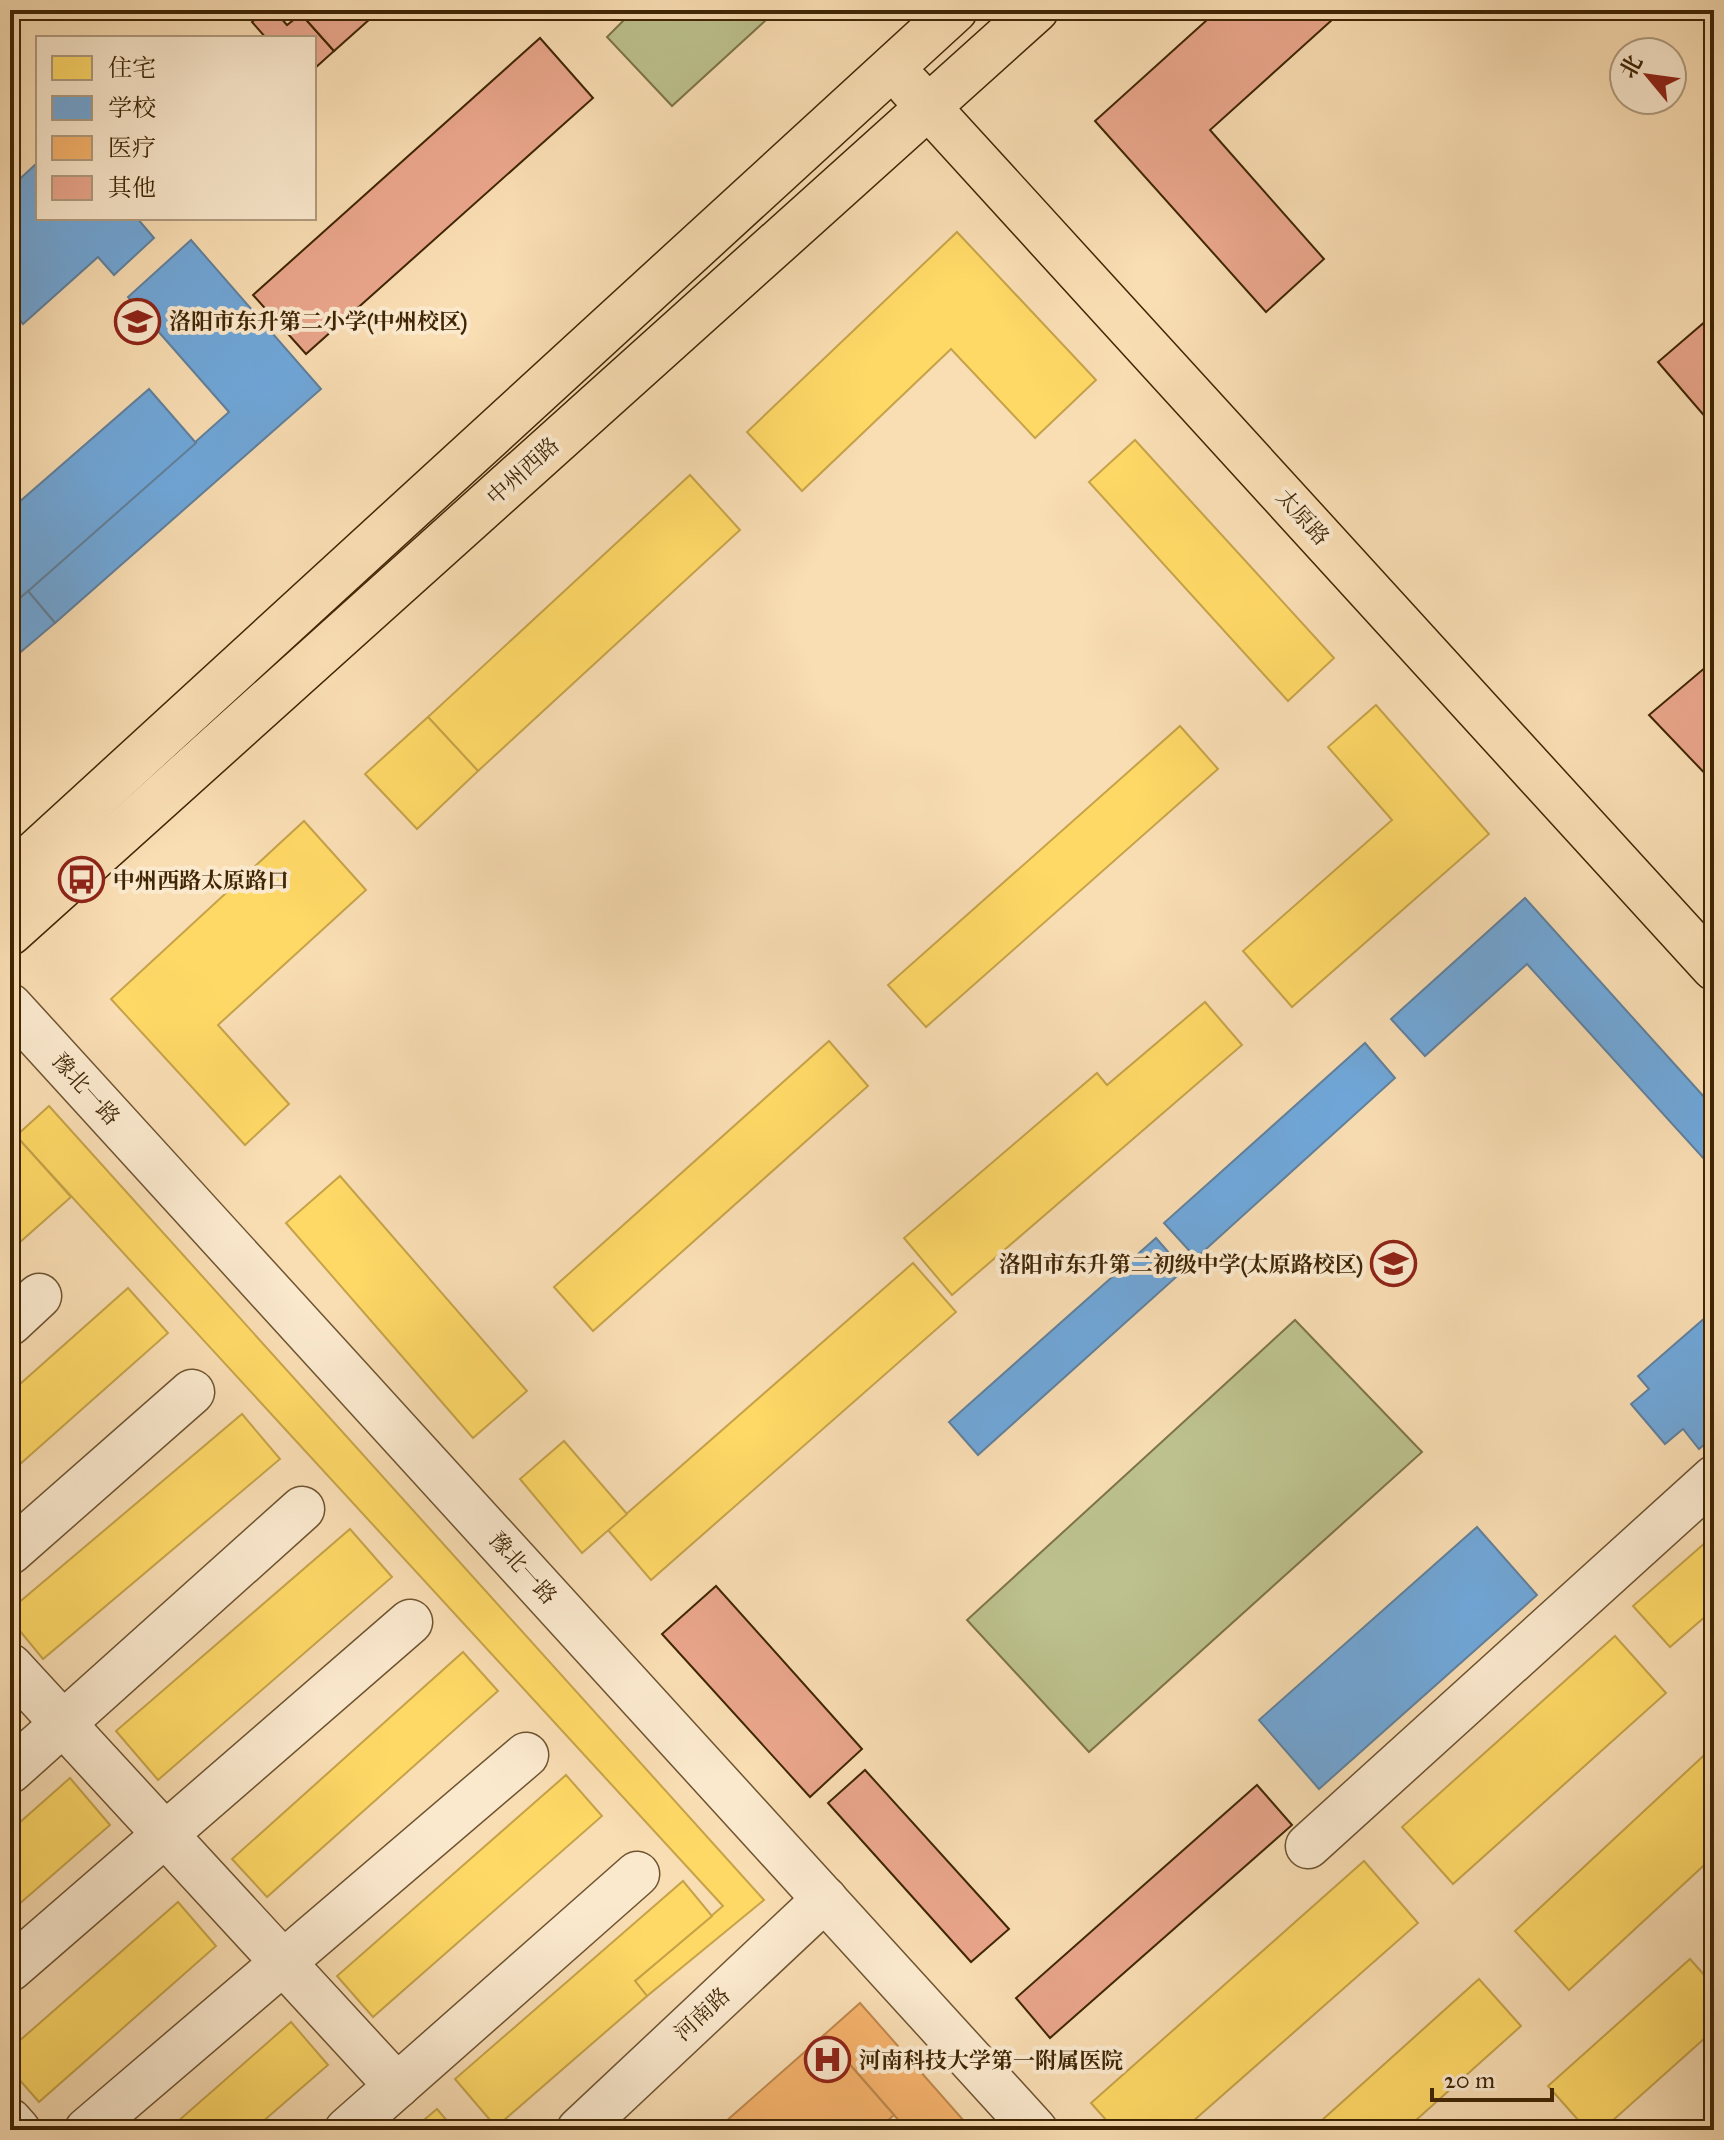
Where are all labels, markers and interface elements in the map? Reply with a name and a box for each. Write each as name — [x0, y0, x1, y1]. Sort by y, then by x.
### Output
legend — [36, 36, 316, 220]
north arrow — [1608, 36, 1688, 116]
text: 北 — [1614, 50, 1648, 83]
text: 住宅 — [108, 53, 156, 83]
text: 学校 — [108, 93, 156, 123]
text: 医疗 — [108, 133, 156, 163]
text: 其他 — [108, 173, 156, 203]
school or university icon: 洛阳市东升第二小学(中州校区) — [114, 297, 162, 345]
place label: 洛阳市东升第二小学(中州校区) — [169, 308, 467, 335]
street label: 中州西路 — [481, 432, 565, 510]
street label: 太原路 — [1271, 483, 1335, 551]
bus stop icon: 中州西路太原路口 — [58, 856, 106, 904]
place label: 中州西路太原路口 — [113, 867, 289, 894]
street label: 豫北一路 — [47, 1047, 125, 1131]
school or university icon: 洛阳市东升第二初级中学(太原路校区) — [1370, 1240, 1418, 1288]
place label: 洛阳市东升第二初级中学(太原路校区) — [999, 1251, 1363, 1278]
street label: 豫北一路 — [484, 1526, 562, 1610]
street label: 河南路 — [669, 1982, 735, 2046]
hospital icon: 河南科技大学第一附属医院 — [804, 2036, 852, 2084]
place label: 河南科技大学第一附属医院 — [859, 2047, 1123, 2074]
scale bar — [1432, 2052, 1552, 2102]
text: 20 m — [1444, 2065, 1495, 2095]

